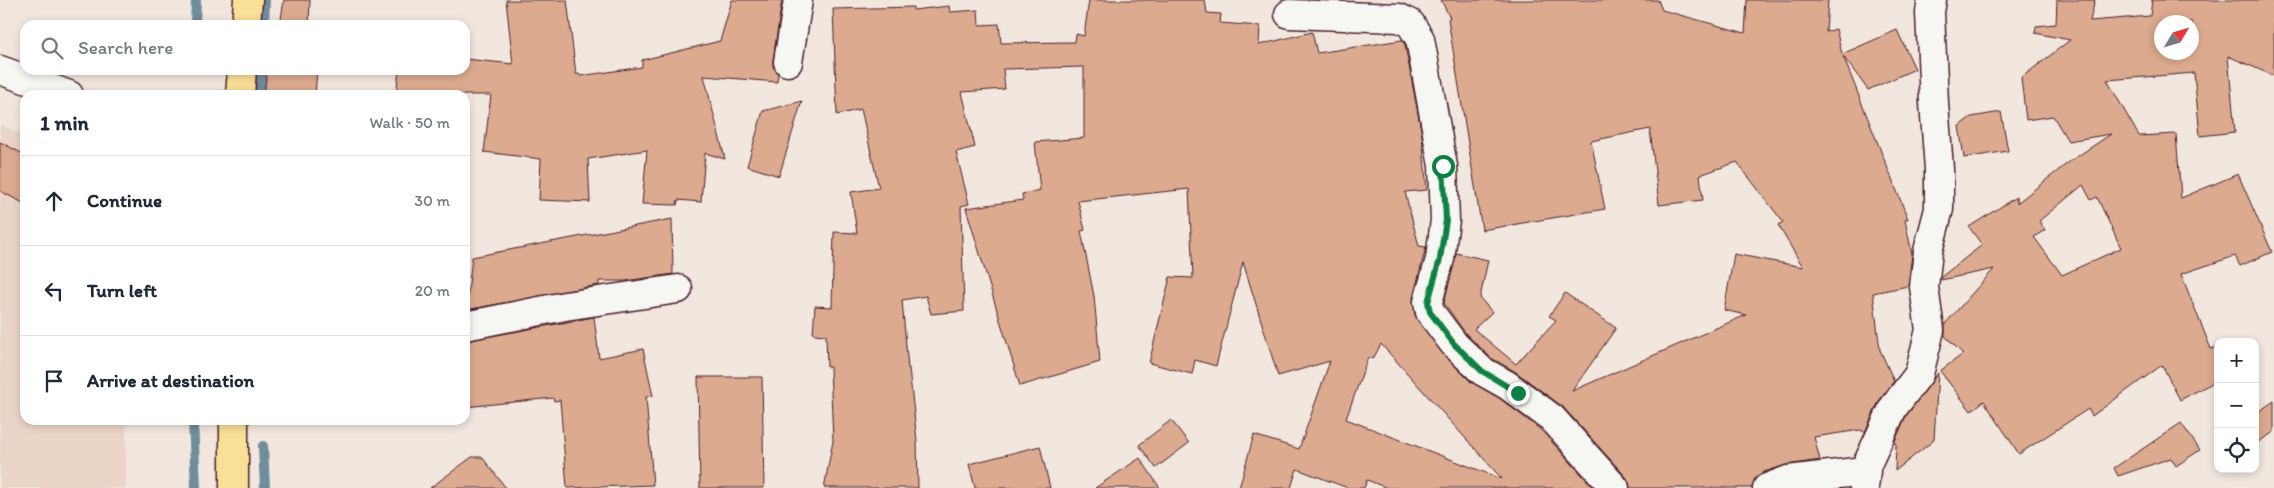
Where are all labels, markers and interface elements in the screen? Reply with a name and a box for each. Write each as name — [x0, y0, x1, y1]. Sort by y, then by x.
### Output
north arrow — [2154, 15, 2199, 60]
search box — [20, 20, 470, 75]
icon: search — [38, 34, 66, 62]
text: Search here — [78, 36, 173, 59]
text: 1 min — [40, 110, 89, 135]
text: Walk · 50 m — [370, 113, 450, 132]
route start — [1432, 155, 1455, 178]
icon: ahead — [40, 187, 68, 215]
text: Continue — [87, 189, 162, 212]
text: 30 m — [414, 191, 450, 210]
icon: left — [40, 277, 68, 305]
text: Turn left — [87, 279, 157, 302]
text: 20 m — [415, 281, 450, 300]
map controls — [2214, 338, 2259, 473]
button: + — [2214, 338, 2259, 383]
icon: arrive — [40, 367, 68, 395]
text: Arrive at destination — [87, 369, 254, 392]
route end — [1507, 382, 1530, 405]
button: − — [2214, 383, 2259, 428]
button: locate — [2214, 428, 2259, 473]

